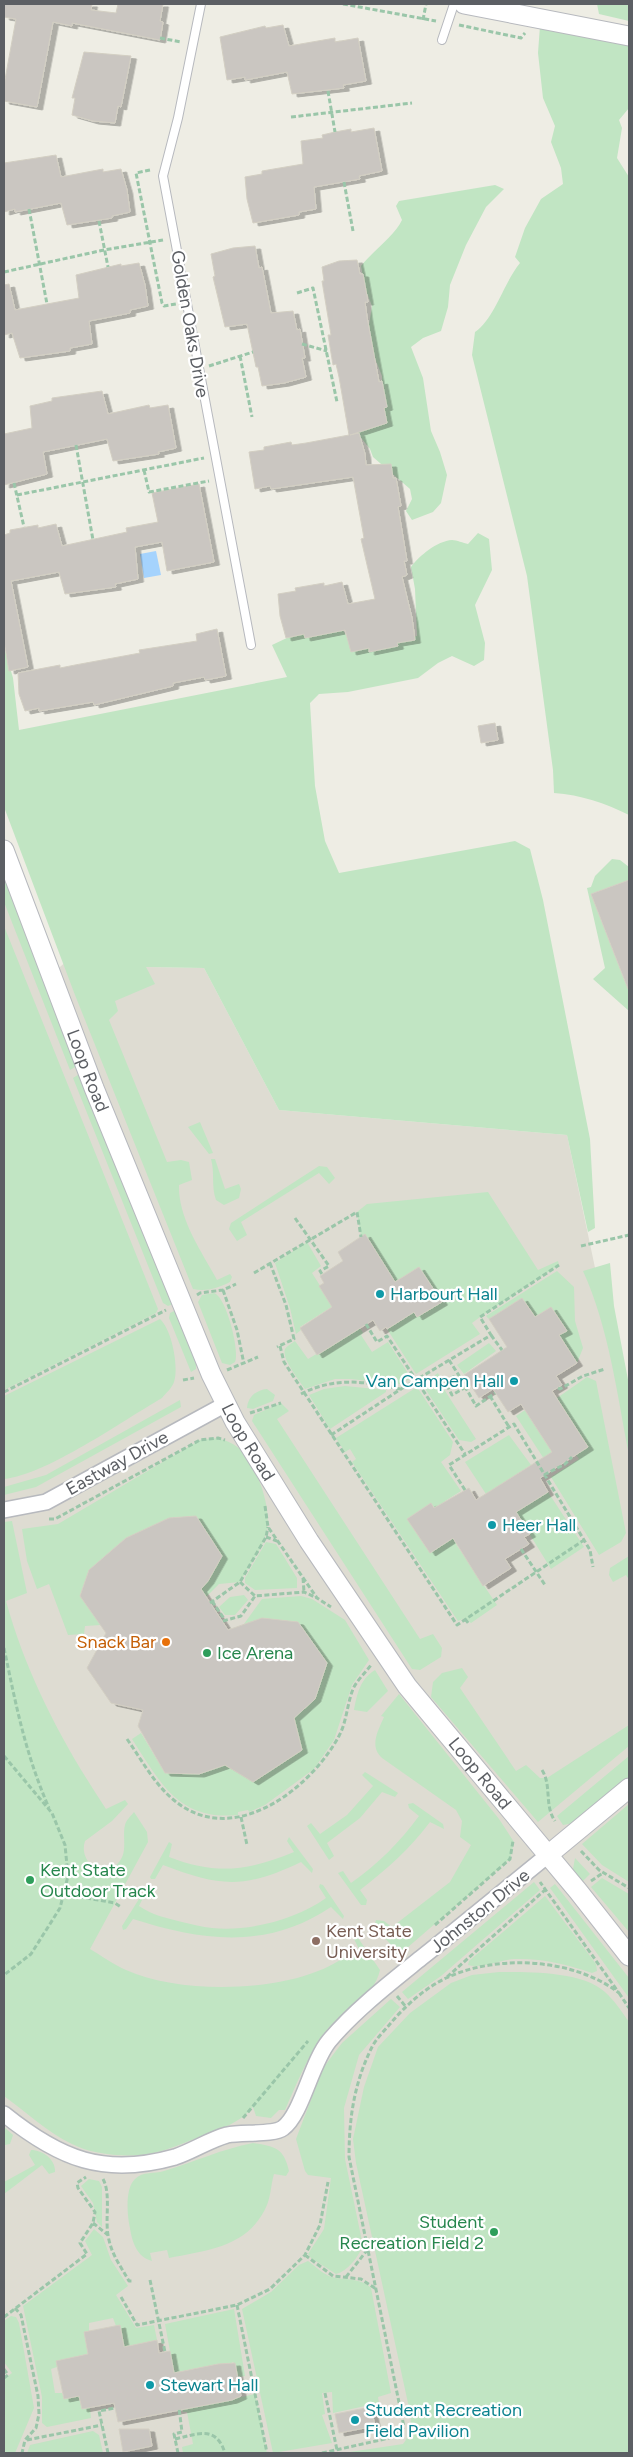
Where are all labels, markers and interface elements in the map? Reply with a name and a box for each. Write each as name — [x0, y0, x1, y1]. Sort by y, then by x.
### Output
street label: Golden Oaks Drive — [166, 249, 214, 400]
street label: Loop Road — [62, 1026, 114, 1115]
place label: Harbourt Hall — [390, 1283, 498, 1305]
marker: Harbourt Hall — [374, 1288, 386, 1300]
place label: Van Campen Hall — [366, 1370, 504, 1392]
marker: Van Campen Hall — [508, 1375, 520, 1387]
street label: Loop Road — [216, 1400, 280, 1485]
street label: Eastway Drive — [62, 1426, 172, 1500]
place label: Heer Hall — [502, 1514, 576, 1536]
marker: Heer Hall — [486, 1519, 498, 1531]
place label: Snack Bar — [77, 1631, 156, 1653]
marker: Snack Bar — [160, 1636, 172, 1648]
place label: Ice Arena — [217, 1642, 293, 1664]
marker: Ice Arena — [201, 1647, 213, 1659]
street label: Loop Road — [444, 1733, 516, 1814]
place label: Kent State Outdoor Track — [40, 1859, 156, 1902]
street label: Johnston Drive — [426, 1864, 534, 1958]
marker: Kent State Outdoor Track — [24, 1874, 36, 1886]
place label: Kent State University — [326, 1920, 412, 1963]
marker: Kent State University — [310, 1935, 322, 1947]
place label: Student Recreation Field 2 — [339, 2211, 484, 2254]
marker: Student Recreation Field 2 — [488, 2226, 500, 2238]
place label: Stewart Hall — [160, 2374, 258, 2396]
marker: Stewart Hall — [144, 2379, 156, 2391]
place label: Student Recreation Field Pavilion — [365, 2399, 522, 2442]
marker: Student Recreation Field Pavilion — [349, 2414, 361, 2426]

